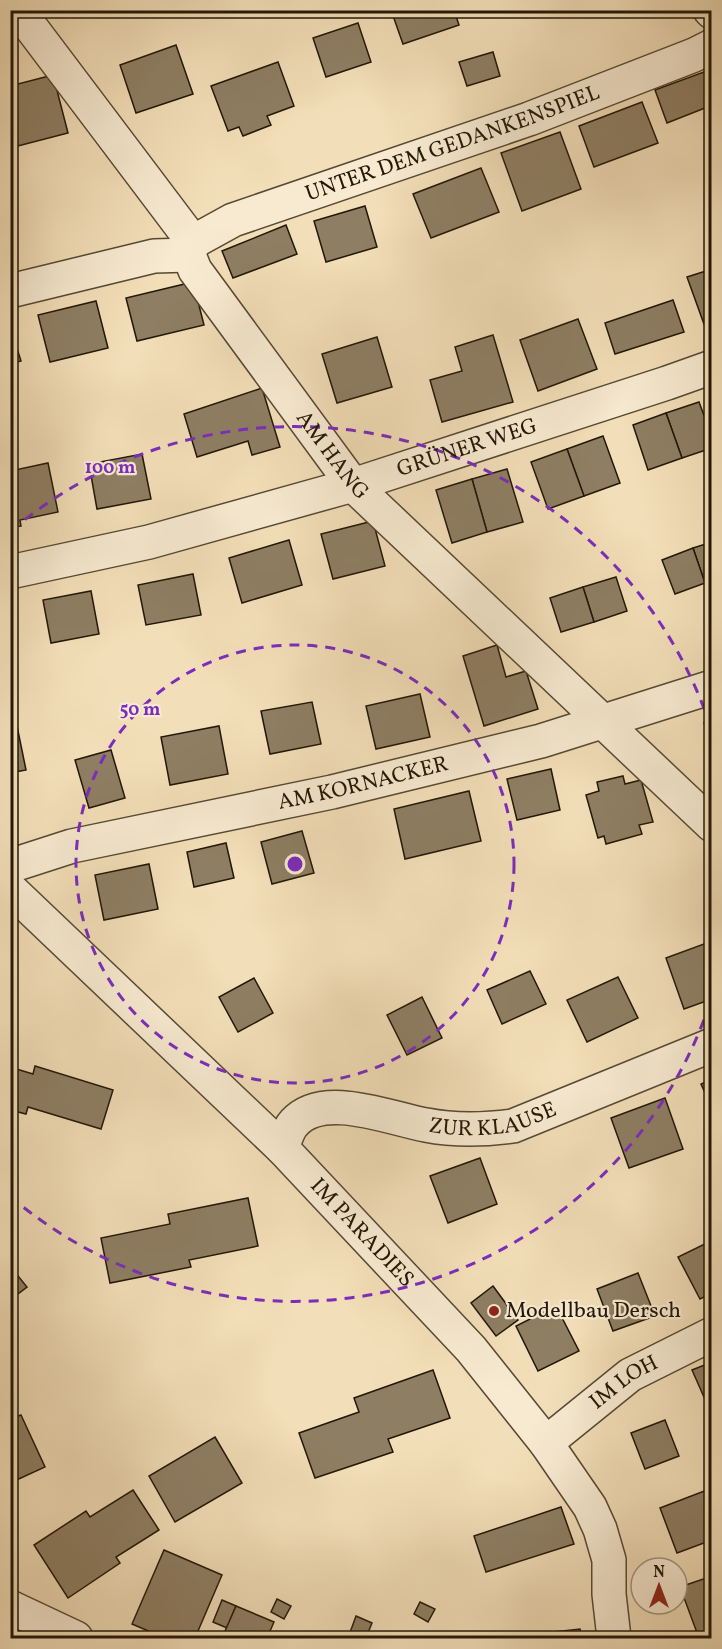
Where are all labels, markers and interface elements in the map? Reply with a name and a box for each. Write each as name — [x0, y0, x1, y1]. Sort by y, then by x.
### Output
street label: UNTER DEM GEDANKENSPIEL — [301, 78, 604, 210]
street label: AM HANG — [288, 404, 375, 507]
street label: GRÜNER WEG — [393, 411, 541, 485]
text: 100 m — [85, 456, 135, 481]
text: 50 m — [120, 698, 160, 723]
street label: AM KORNACKER — [275, 749, 452, 818]
centre of rings — [285, 854, 305, 874]
street label: ZUR KLAUSE — [427, 1094, 561, 1145]
street label: IM PARADIES — [303, 1171, 421, 1294]
place label: Modellbau Dersch — [506, 1296, 681, 1327]
marker: Modellbau Dersch — [487, 1304, 501, 1318]
street label: IM LOH — [583, 1348, 664, 1417]
north arrow — [629, 1556, 689, 1616]
text: N — [653, 1562, 665, 1584]

